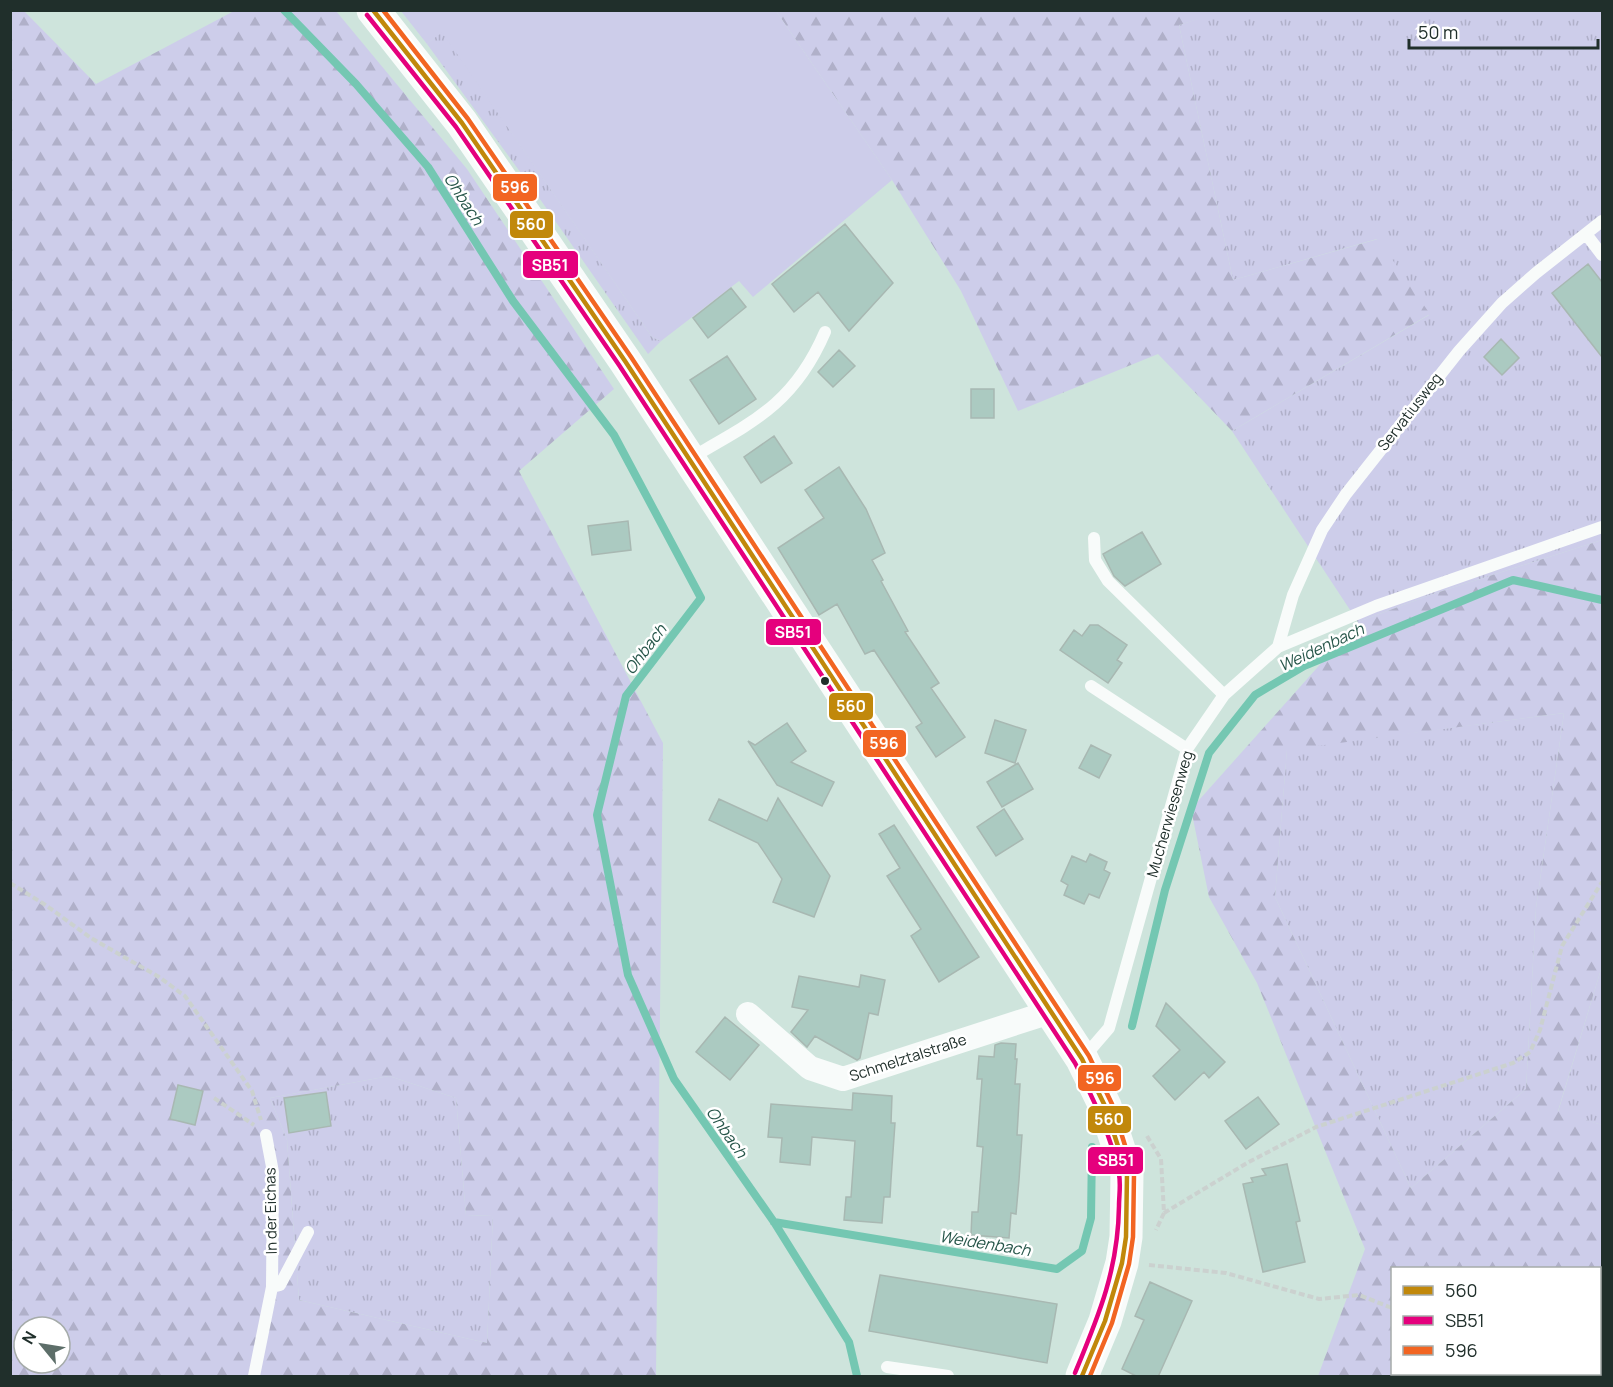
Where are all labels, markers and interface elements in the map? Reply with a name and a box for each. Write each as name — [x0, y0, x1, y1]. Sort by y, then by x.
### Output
scale bar — [1409, 12, 1598, 50]
text: 50 m — [1418, 20, 1458, 44]
water label: Ohbach — [439, 169, 489, 230]
line badge: 596 — [492, 173, 538, 202]
text: 596 — [500, 176, 530, 198]
line badge: 560 — [509, 210, 554, 239]
text: 560 — [516, 213, 546, 235]
line badge: SB51 — [522, 250, 579, 279]
text: SB51 — [532, 254, 569, 276]
street label: Servatiusweg — [1372, 368, 1447, 455]
water label: Weidenbach — [1275, 617, 1368, 676]
line badge: SB51 — [765, 618, 822, 646]
water label: Ohbach — [619, 619, 671, 679]
text: SB51 — [775, 621, 812, 643]
unlabelled marker — [819, 675, 831, 687]
line badge: 560 — [828, 692, 874, 721]
text: 560 — [836, 695, 866, 717]
line badge: 596 — [862, 729, 907, 758]
text: 596 — [869, 732, 899, 754]
street label: Mucherwiesenweg — [1141, 748, 1198, 880]
street label: Schmelztalstraße — [846, 1029, 969, 1086]
line badge: 596 — [1077, 1064, 1122, 1092]
text: 596 — [1085, 1067, 1115, 1089]
water label: Ohbach — [701, 1102, 753, 1162]
line badge: 560 — [1087, 1105, 1132, 1134]
text: 560 — [1094, 1108, 1124, 1130]
line badge: SB51 — [1087, 1146, 1144, 1175]
text: SB51 — [1098, 1149, 1135, 1171]
street label: In der Eichas — [259, 1167, 282, 1255]
water label: Weidenbach — [938, 1225, 1033, 1261]
legend — [1391, 1267, 1601, 1375]
text: 560 — [1445, 1278, 1478, 1302]
text: SB51 — [1445, 1308, 1485, 1332]
north arrow — [12, 1315, 72, 1375]
text: N — [17, 1327, 41, 1348]
text: 596 — [1445, 1338, 1478, 1362]

